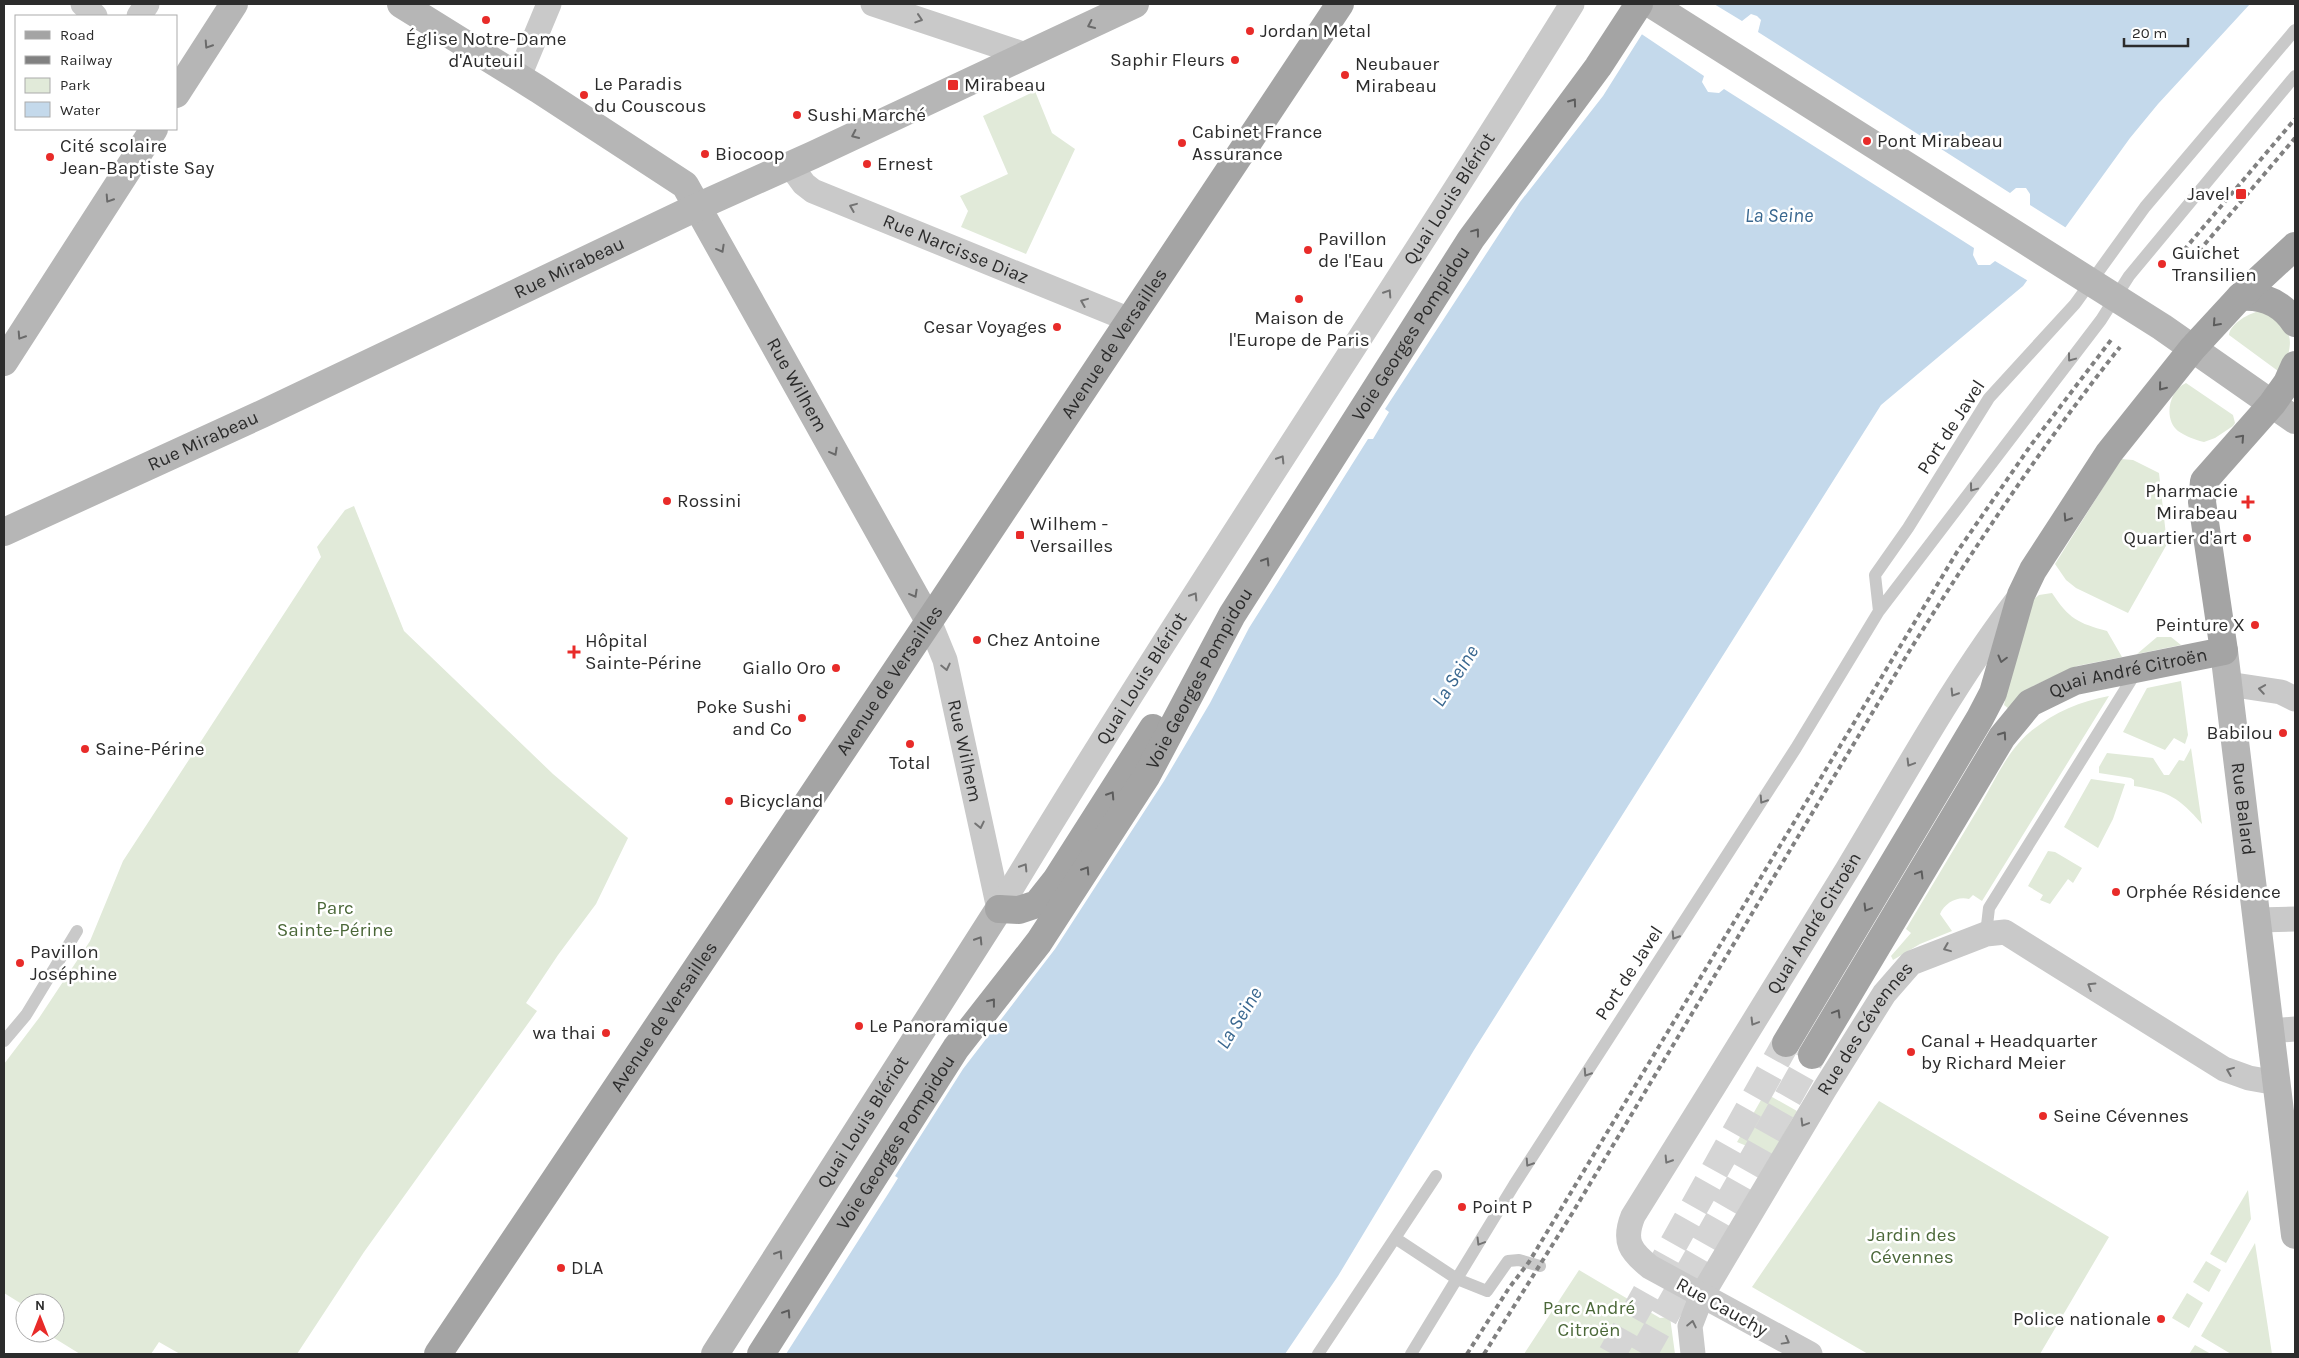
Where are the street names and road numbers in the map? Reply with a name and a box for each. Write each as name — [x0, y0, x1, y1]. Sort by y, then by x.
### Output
street label: Quai Louis Blériot — [1399, 129, 1500, 269]
street label: Rue Narcisse Diaz — [880, 210, 1032, 288]
street label: Rue Mirabeau — [511, 232, 628, 303]
street label: Voie Georges Pompidou — [1347, 242, 1475, 425]
street label: Avenue de Versailles — [1056, 264, 1172, 423]
street label: Rue Wilhem — [762, 334, 832, 436]
street label: Port de Javel — [1912, 376, 1990, 478]
street label: Rue Mirabeau — [144, 406, 262, 476]
street label: Voie Georges Pompidou — [1141, 584, 1257, 773]
street label: Avenue de Versailles — [831, 601, 948, 760]
street label: Quai Louis Blériot — [1092, 608, 1192, 749]
street label: Quai André Citroën — [2045, 644, 2209, 703]
street label: Rue Wilhem — [943, 697, 986, 804]
street label: Rue Balard — [2227, 761, 2260, 857]
street label: Quai André Citroën — [1762, 848, 1866, 998]
street label: Port de Javel — [1590, 922, 1668, 1024]
street label: Avenue de Versailles — [606, 938, 722, 1096]
street label: Rue des Cévennes — [1812, 957, 1918, 1099]
street label: Voie Georges Pompidou — [832, 1051, 960, 1234]
street label: Quai Louis Blériot — [813, 1052, 913, 1192]
street label: Rue Cauchy — [1672, 1273, 1772, 1341]

